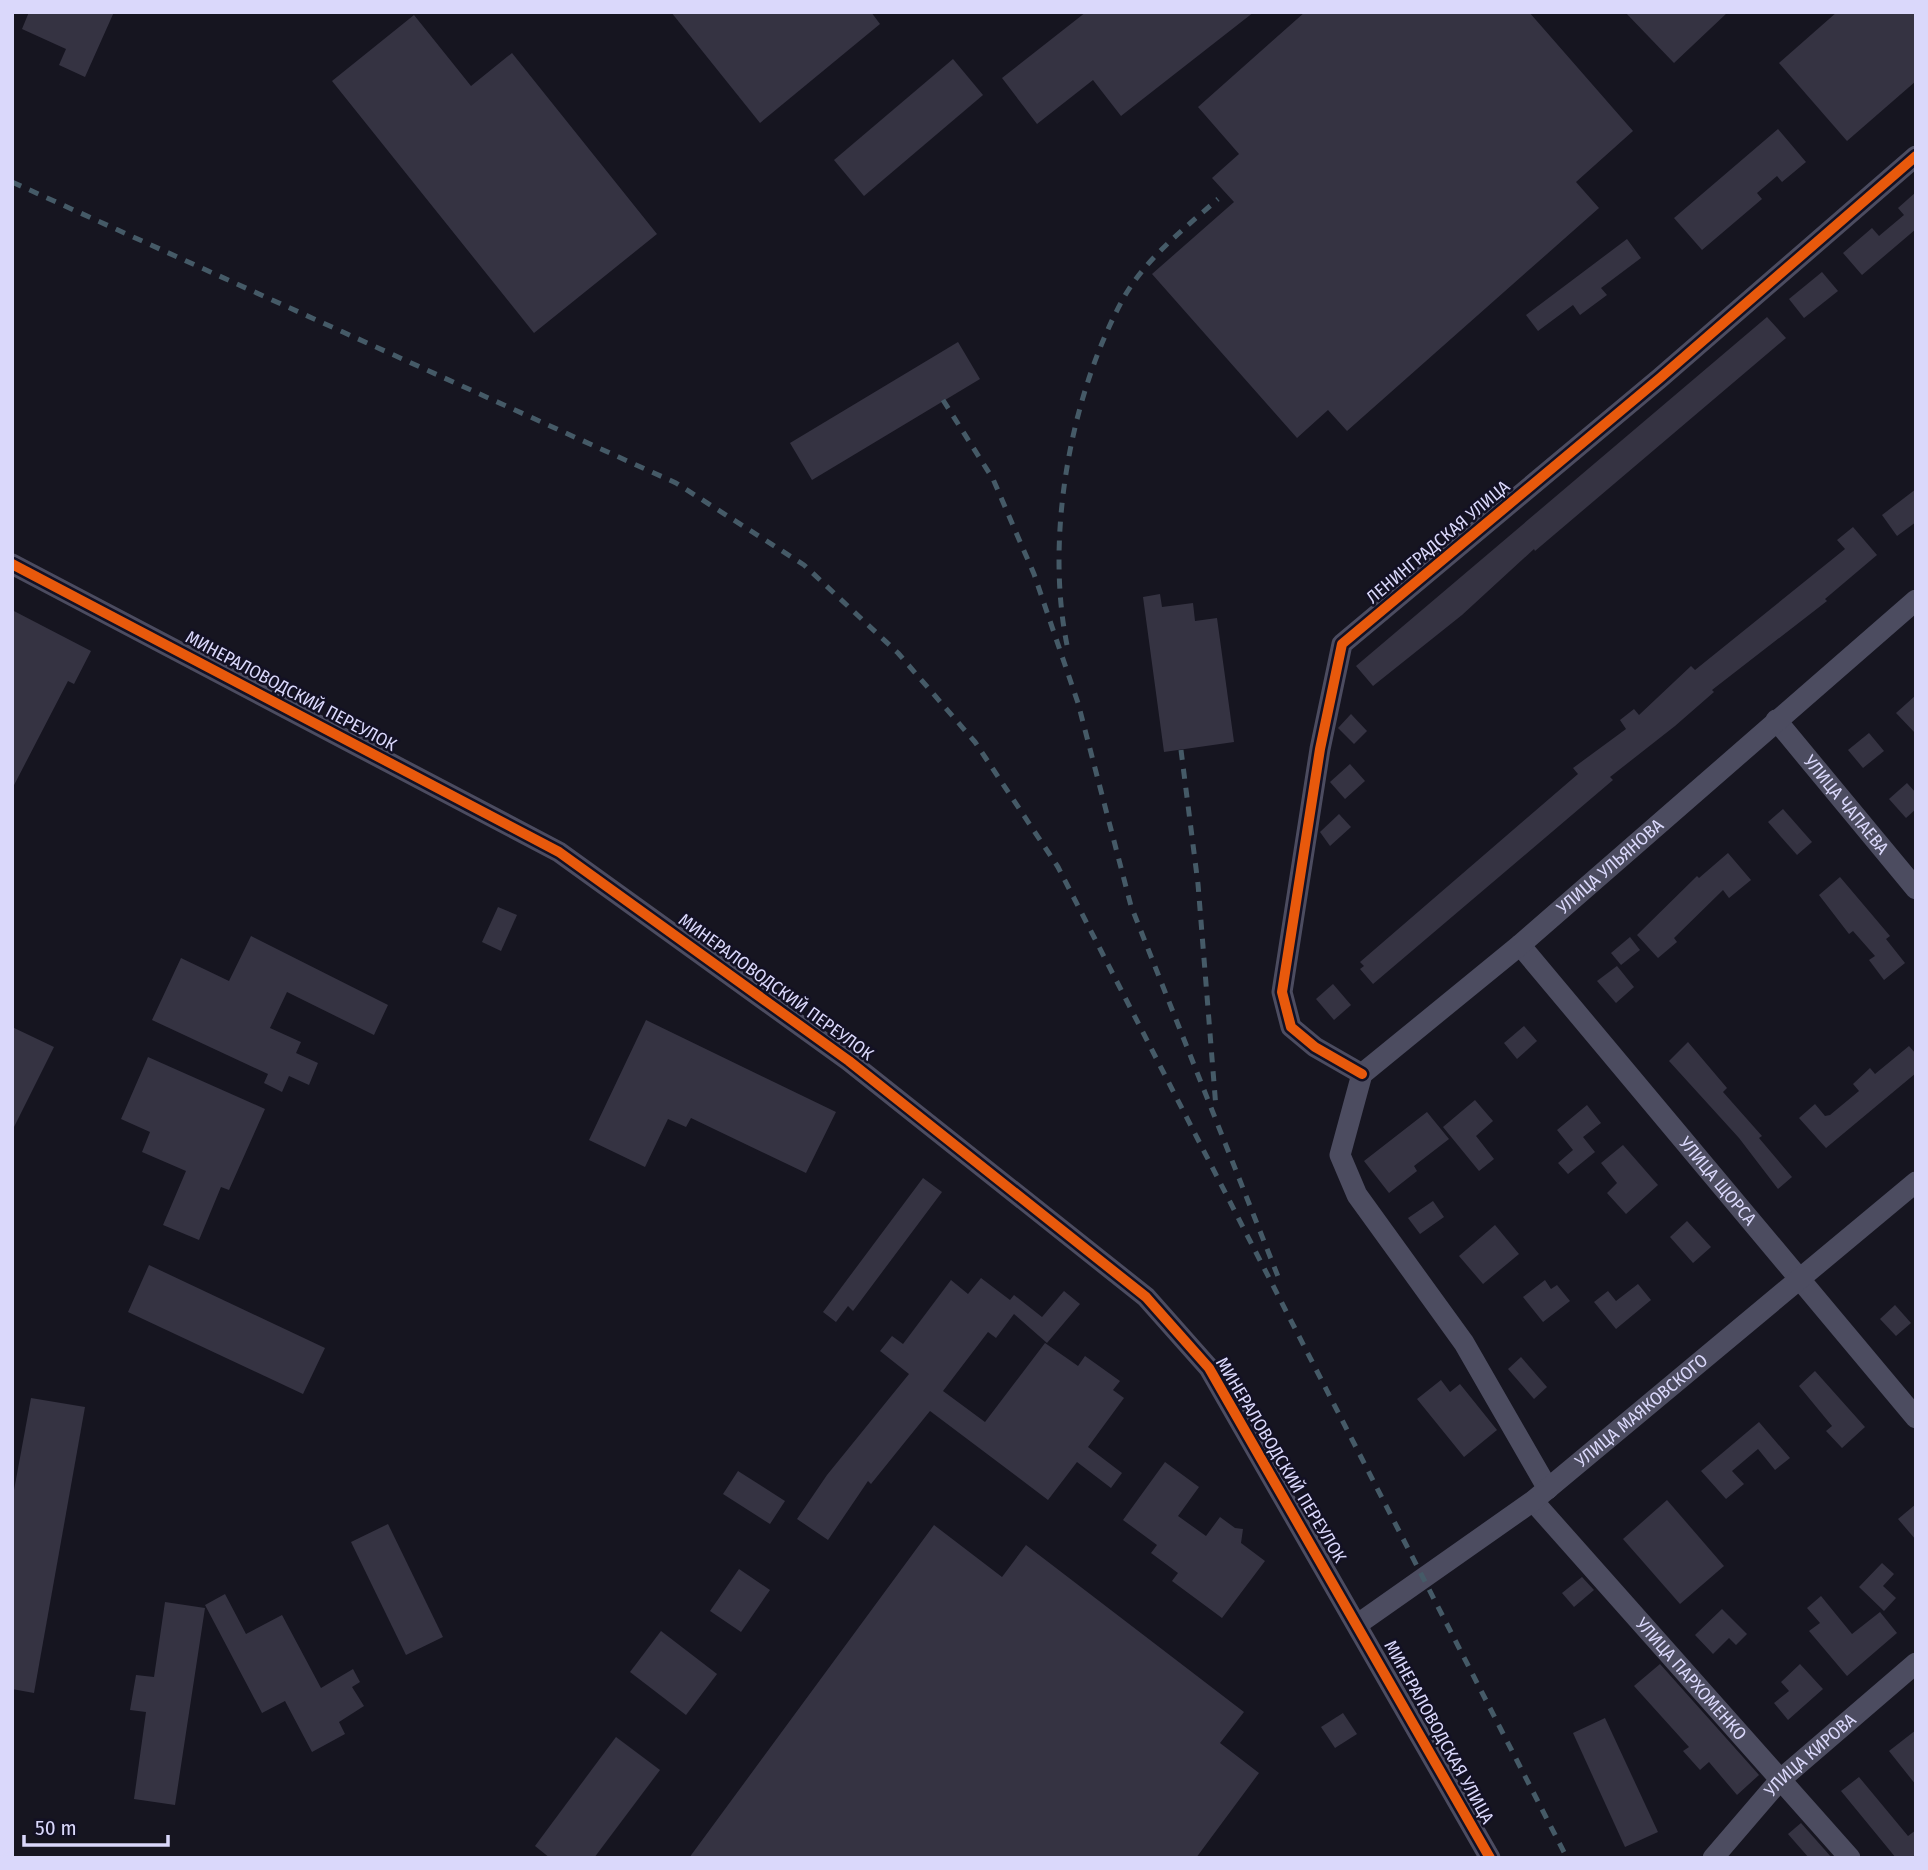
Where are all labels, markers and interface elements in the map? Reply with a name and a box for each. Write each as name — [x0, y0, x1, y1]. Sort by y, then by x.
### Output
street label: ЛЕНИНГРАДСКАЯ УЛИЦА — [1362, 475, 1515, 608]
street label: МИНЕРАЛОВОДСКИЙ ПЕРЕУЛОК — [182, 626, 401, 756]
street label: УЛИЦА ЧАПАЕВА — [1798, 750, 1894, 859]
street label: УЛИЦА УЛЬЯНОВА — [1552, 814, 1668, 919]
street label: МИНЕРАЛОВОДСКИЙ ПЕРЕУЛОК — [674, 909, 878, 1065]
street label: УЛИЦА ЩОРСА — [1674, 1132, 1761, 1230]
street label: УЛИЦА МАЯКОВСКОГО — [1570, 1349, 1712, 1473]
street label: МИНЕРАЛОВОДСКИЙ ПЕРЕУЛОК — [1211, 1353, 1351, 1567]
street label: УЛИЦА ПАРХОМЕНКО — [1630, 1613, 1751, 1745]
street label: МИНЕРАЛОВОДСКАЯ УЛИЦА — [1379, 1636, 1499, 1828]
street label: УЛИЦА КИРОВА — [1759, 1708, 1861, 1802]
scale bar — [24, 1804, 168, 1848]
text: 50 m — [35, 1815, 77, 1841]

